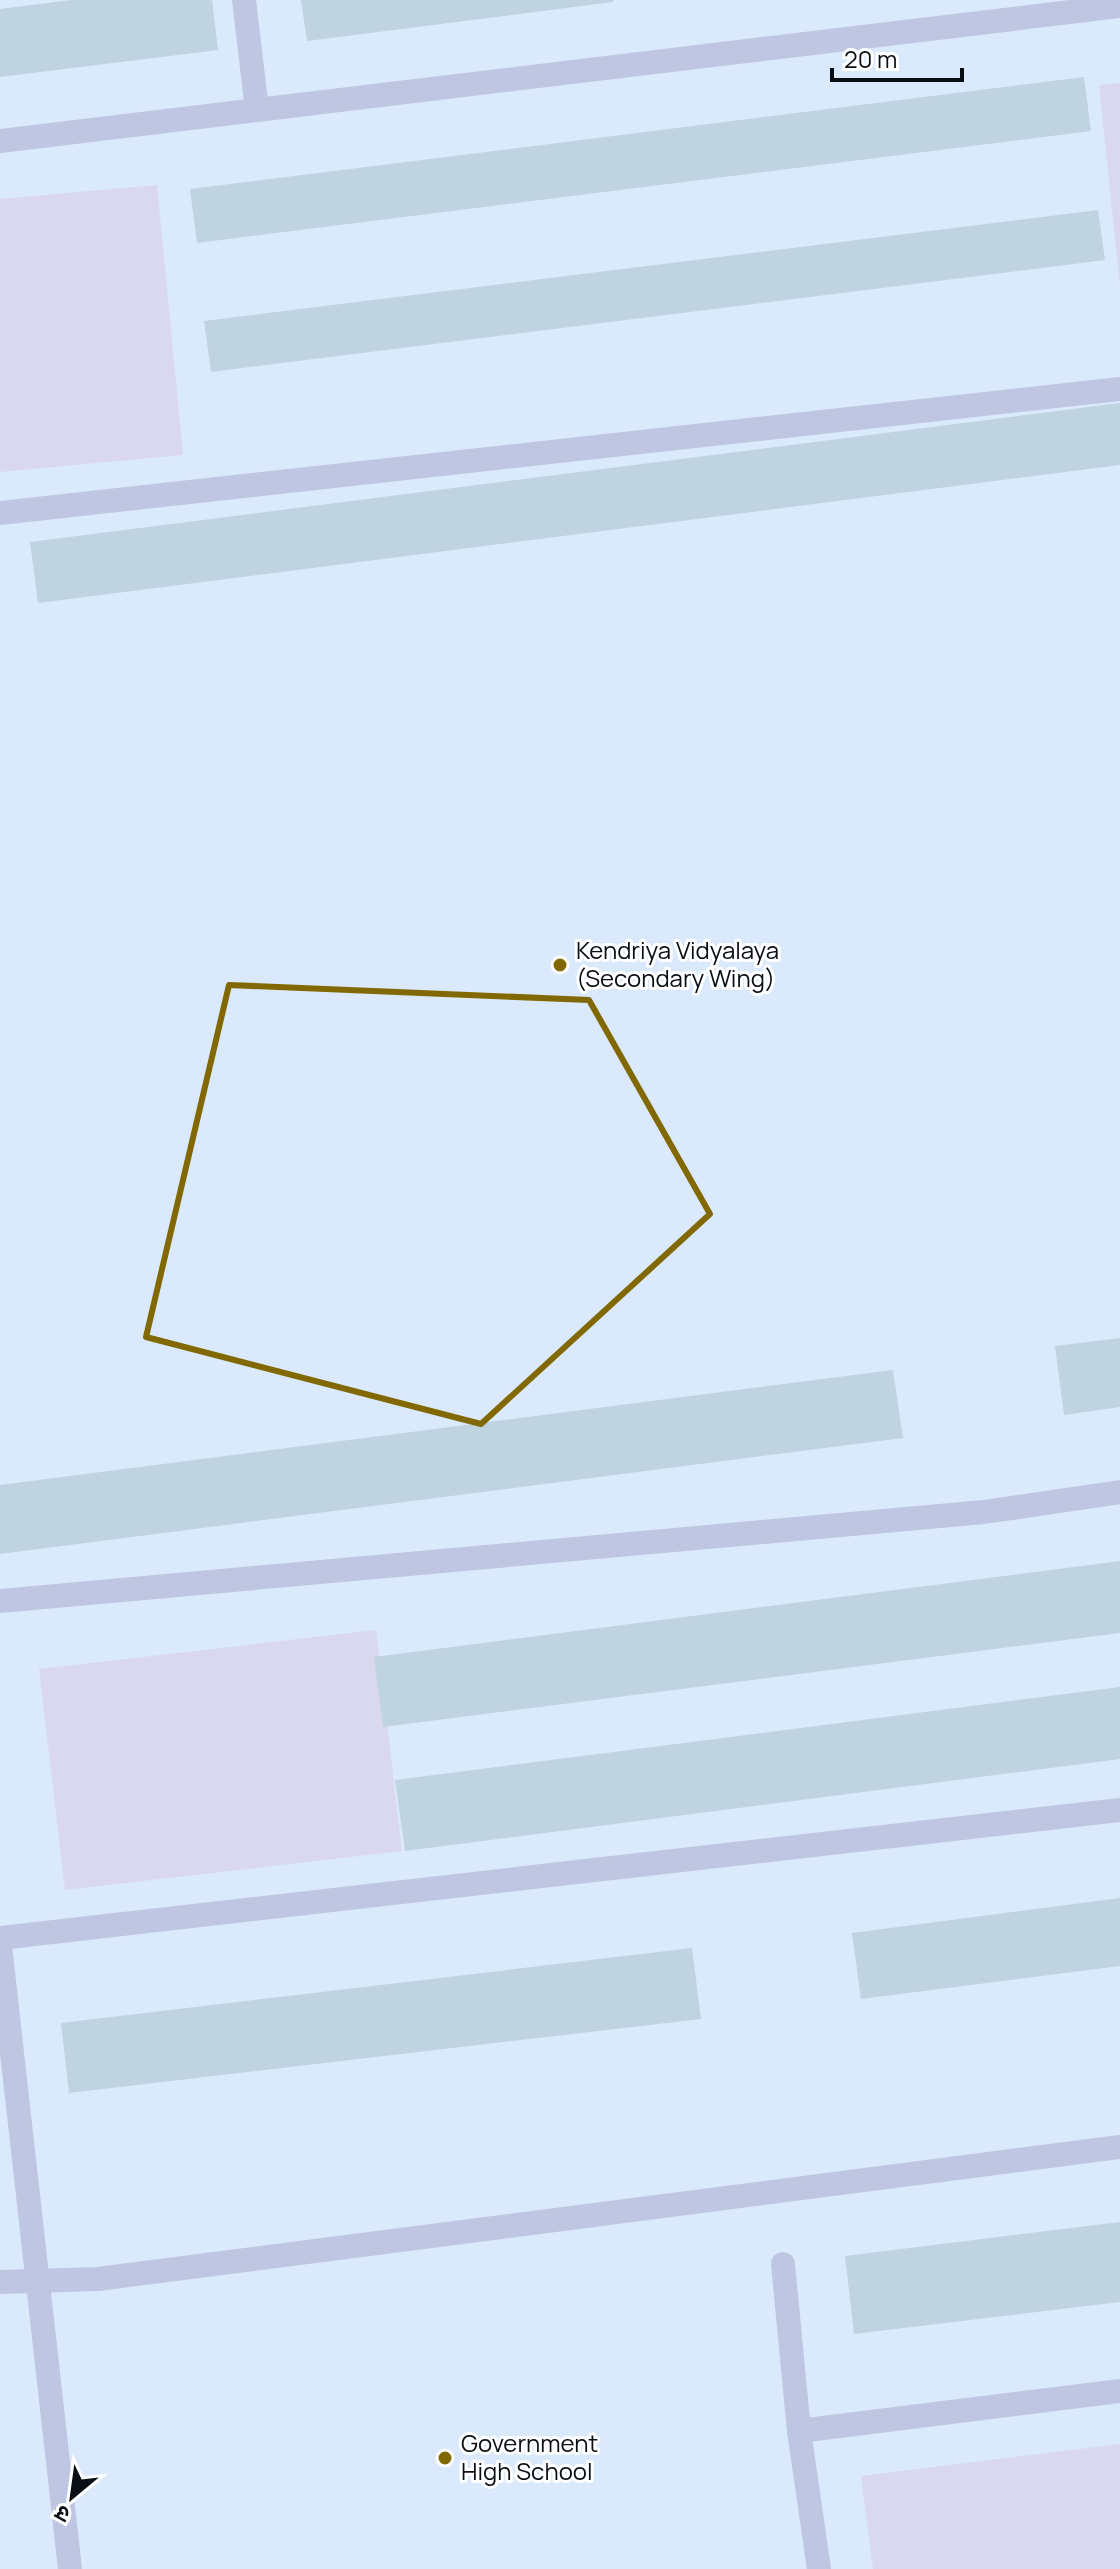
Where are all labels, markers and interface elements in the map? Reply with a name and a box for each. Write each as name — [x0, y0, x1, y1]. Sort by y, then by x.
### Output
scale bar — [832, 32, 962, 82]
text: 20 m — [844, 42, 897, 75]
place label: Kendriya Vidyalaya (Secondary Wing) — [576, 933, 779, 994]
marker: Kendriya Vidyalaya (Secondary Wing) — [551, 956, 569, 974]
place label: Government High School — [461, 2426, 598, 2487]
marker: Government High School — [436, 2449, 454, 2467]
north arrow — [32, 2457, 112, 2537]
text: उ — [48, 2498, 75, 2531]

